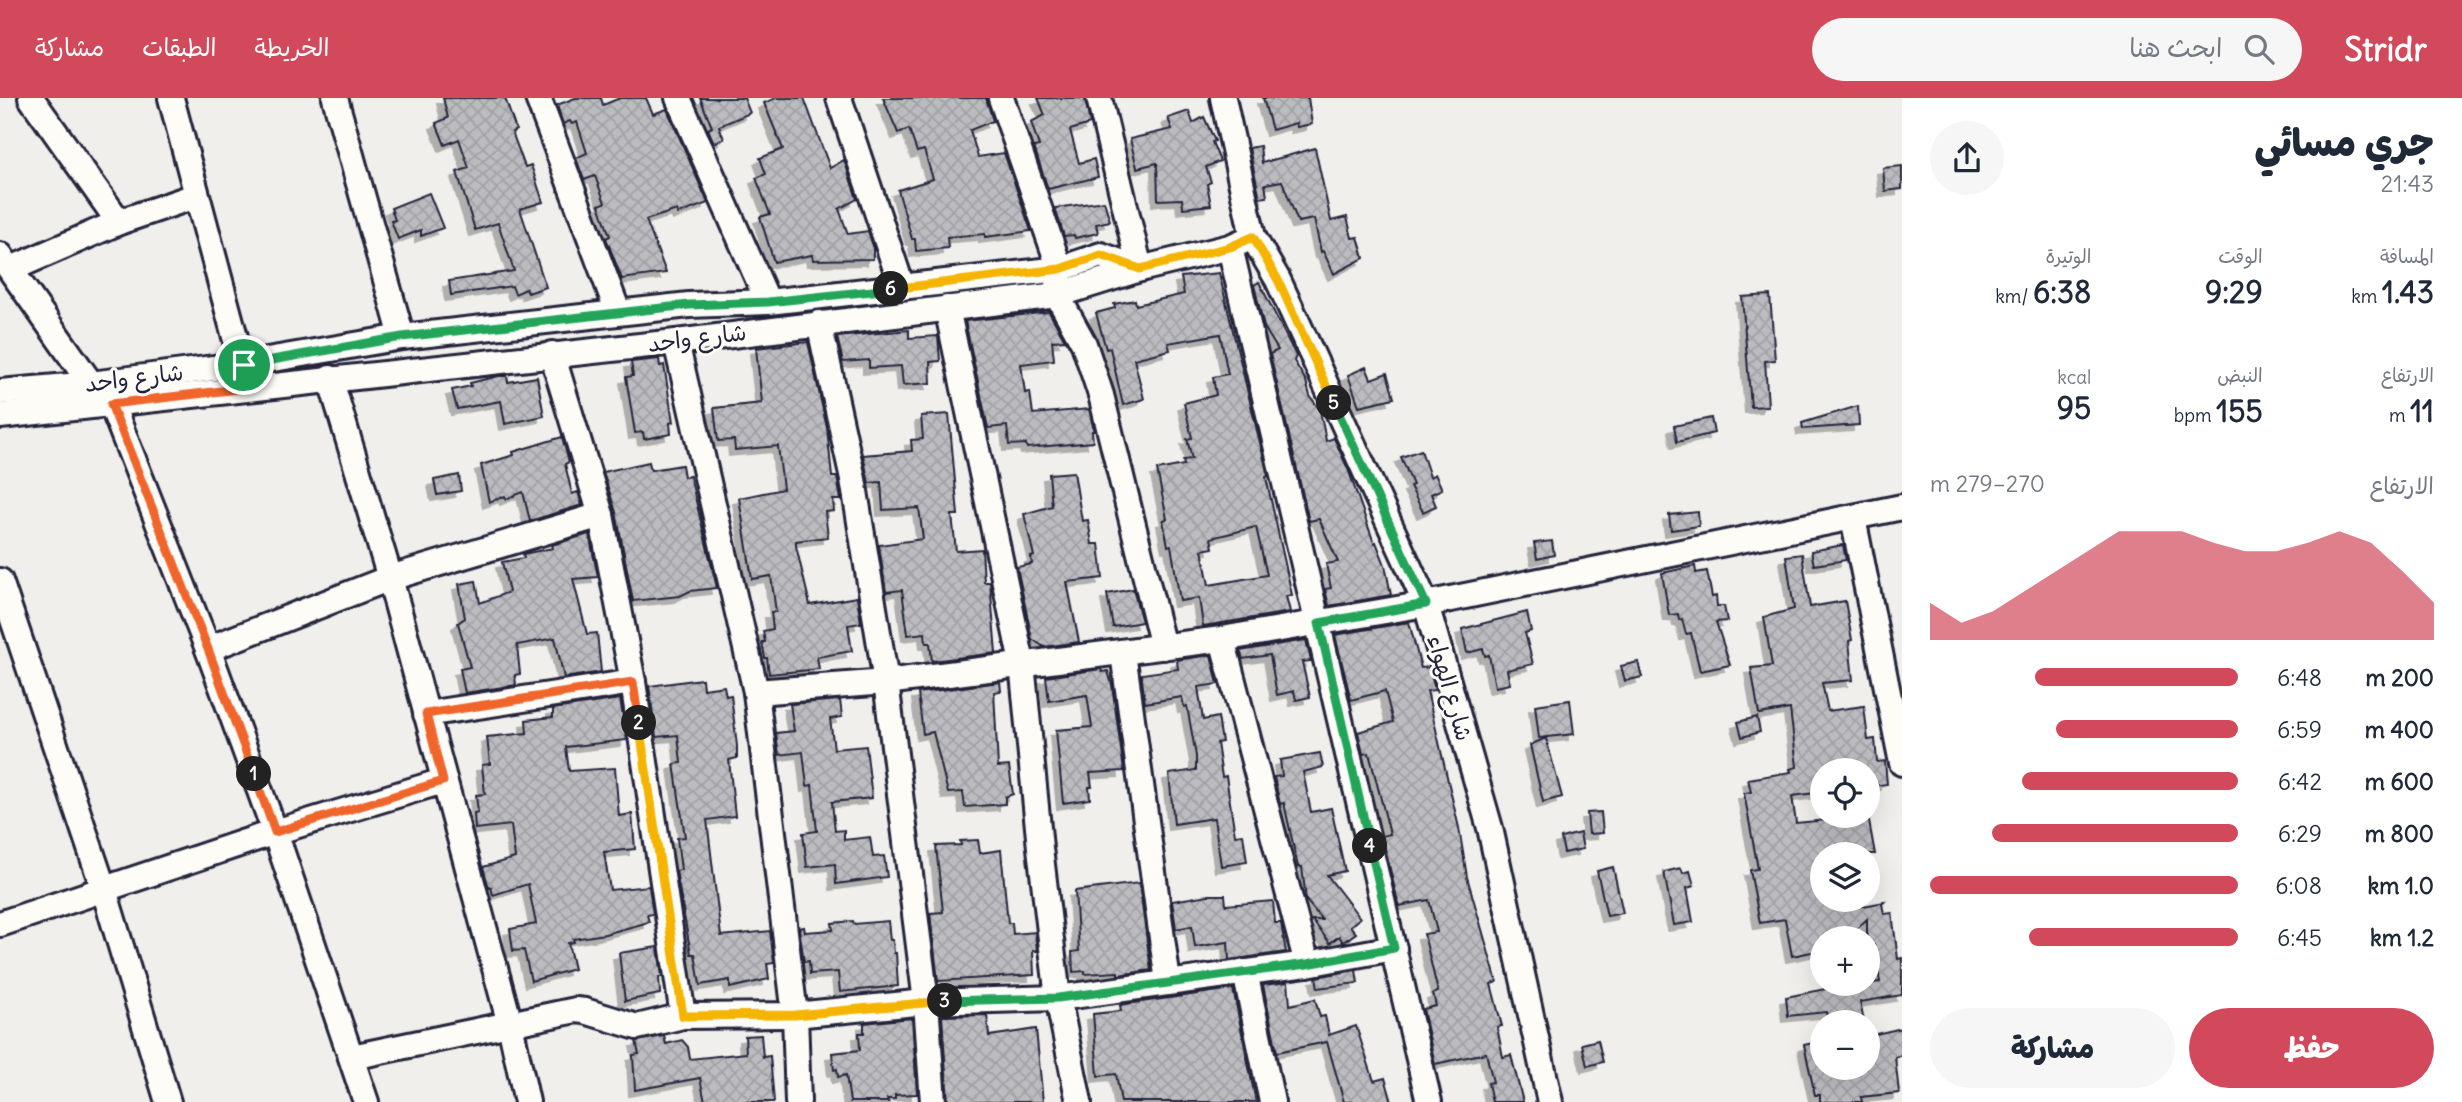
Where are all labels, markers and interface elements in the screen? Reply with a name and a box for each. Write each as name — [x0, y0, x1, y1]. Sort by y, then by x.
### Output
search box — [1812, 18, 2302, 81]
text: Stridr — [2344, 28, 2427, 70]
icon: search — [2240, 30, 2278, 68]
text: ابحث هنا — [2129, 31, 2222, 64]
text: مشاركة — [35, 32, 104, 62]
text: الطبقات — [142, 32, 217, 62]
text: الخريطة — [255, 32, 329, 62]
text: جري مسائي — [2254, 119, 2434, 166]
button: share — [1930, 121, 2004, 195]
text: 21:43 — [2381, 169, 2434, 198]
text: الوتيرة — [2045, 244, 2091, 268]
text: الوقت — [2218, 244, 2263, 268]
text: المسافة — [2380, 244, 2434, 268]
pin: 6 — [874, 272, 908, 306]
text: 6:38 — [2033, 273, 2091, 311]
text: 9:29 — [2205, 273, 2263, 311]
text: 1.43 — [2382, 273, 2434, 311]
text: 6 — [885, 276, 896, 300]
text: /km — [1995, 284, 2033, 308]
text: km — [2351, 284, 2382, 308]
street label: شارع واحد — [646, 317, 748, 360]
pin — [214, 335, 274, 395]
icon: arrive — [225, 346, 263, 384]
street label: شارع واحد — [83, 357, 185, 400]
text: النبض — [2217, 363, 2263, 387]
text: الارتفاع — [2381, 363, 2434, 387]
text: kcal — [2057, 365, 2091, 389]
pin: 5 — [1316, 386, 1352, 420]
text: 95 — [2057, 389, 2091, 427]
text: 5 — [1328, 390, 1339, 414]
text: 155 — [2216, 392, 2263, 430]
text: 11 — [2410, 392, 2434, 430]
text: bpm — [2174, 403, 2216, 427]
text: m — [2389, 403, 2410, 427]
text: 270–279 m — [1930, 469, 2045, 498]
text: الارتفاع — [2370, 471, 2434, 500]
street label: شارع الهواء — [1420, 632, 1479, 745]
text: 6:48 — [2277, 663, 2322, 692]
text: 200 m — [2365, 663, 2434, 692]
pin: 2 — [622, 706, 656, 740]
text: 2 — [633, 710, 644, 734]
text: 6:59 — [2277, 715, 2322, 744]
text: 400 m — [2365, 715, 2434, 744]
pin: 1 — [236, 756, 272, 792]
map controls — [1810, 758, 1880, 1080]
button: locate — [1810, 758, 1880, 828]
text: 1 — [250, 761, 257, 785]
text: 6:42 — [2278, 767, 2322, 796]
text: 600 m — [2365, 767, 2434, 796]
text: 6:29 — [2278, 819, 2322, 848]
text: 800 m — [2365, 819, 2434, 848]
pin: 4 — [1352, 828, 1388, 864]
text: 4 — [1364, 833, 1375, 857]
button: layers — [1810, 842, 1880, 912]
text: 6:08 — [2275, 871, 2322, 900]
text: 1.0 km — [2368, 871, 2434, 900]
text: 6:45 — [2277, 923, 2322, 952]
text: 1.2 km — [2370, 923, 2434, 952]
button: + — [1810, 926, 1880, 996]
pin: 3 — [928, 984, 962, 1018]
text: 3 — [939, 988, 950, 1012]
button: مشاركة — [1930, 1008, 2175, 1088]
button: حفظ — [2189, 1008, 2434, 1088]
button: − — [1810, 1010, 1880, 1080]

